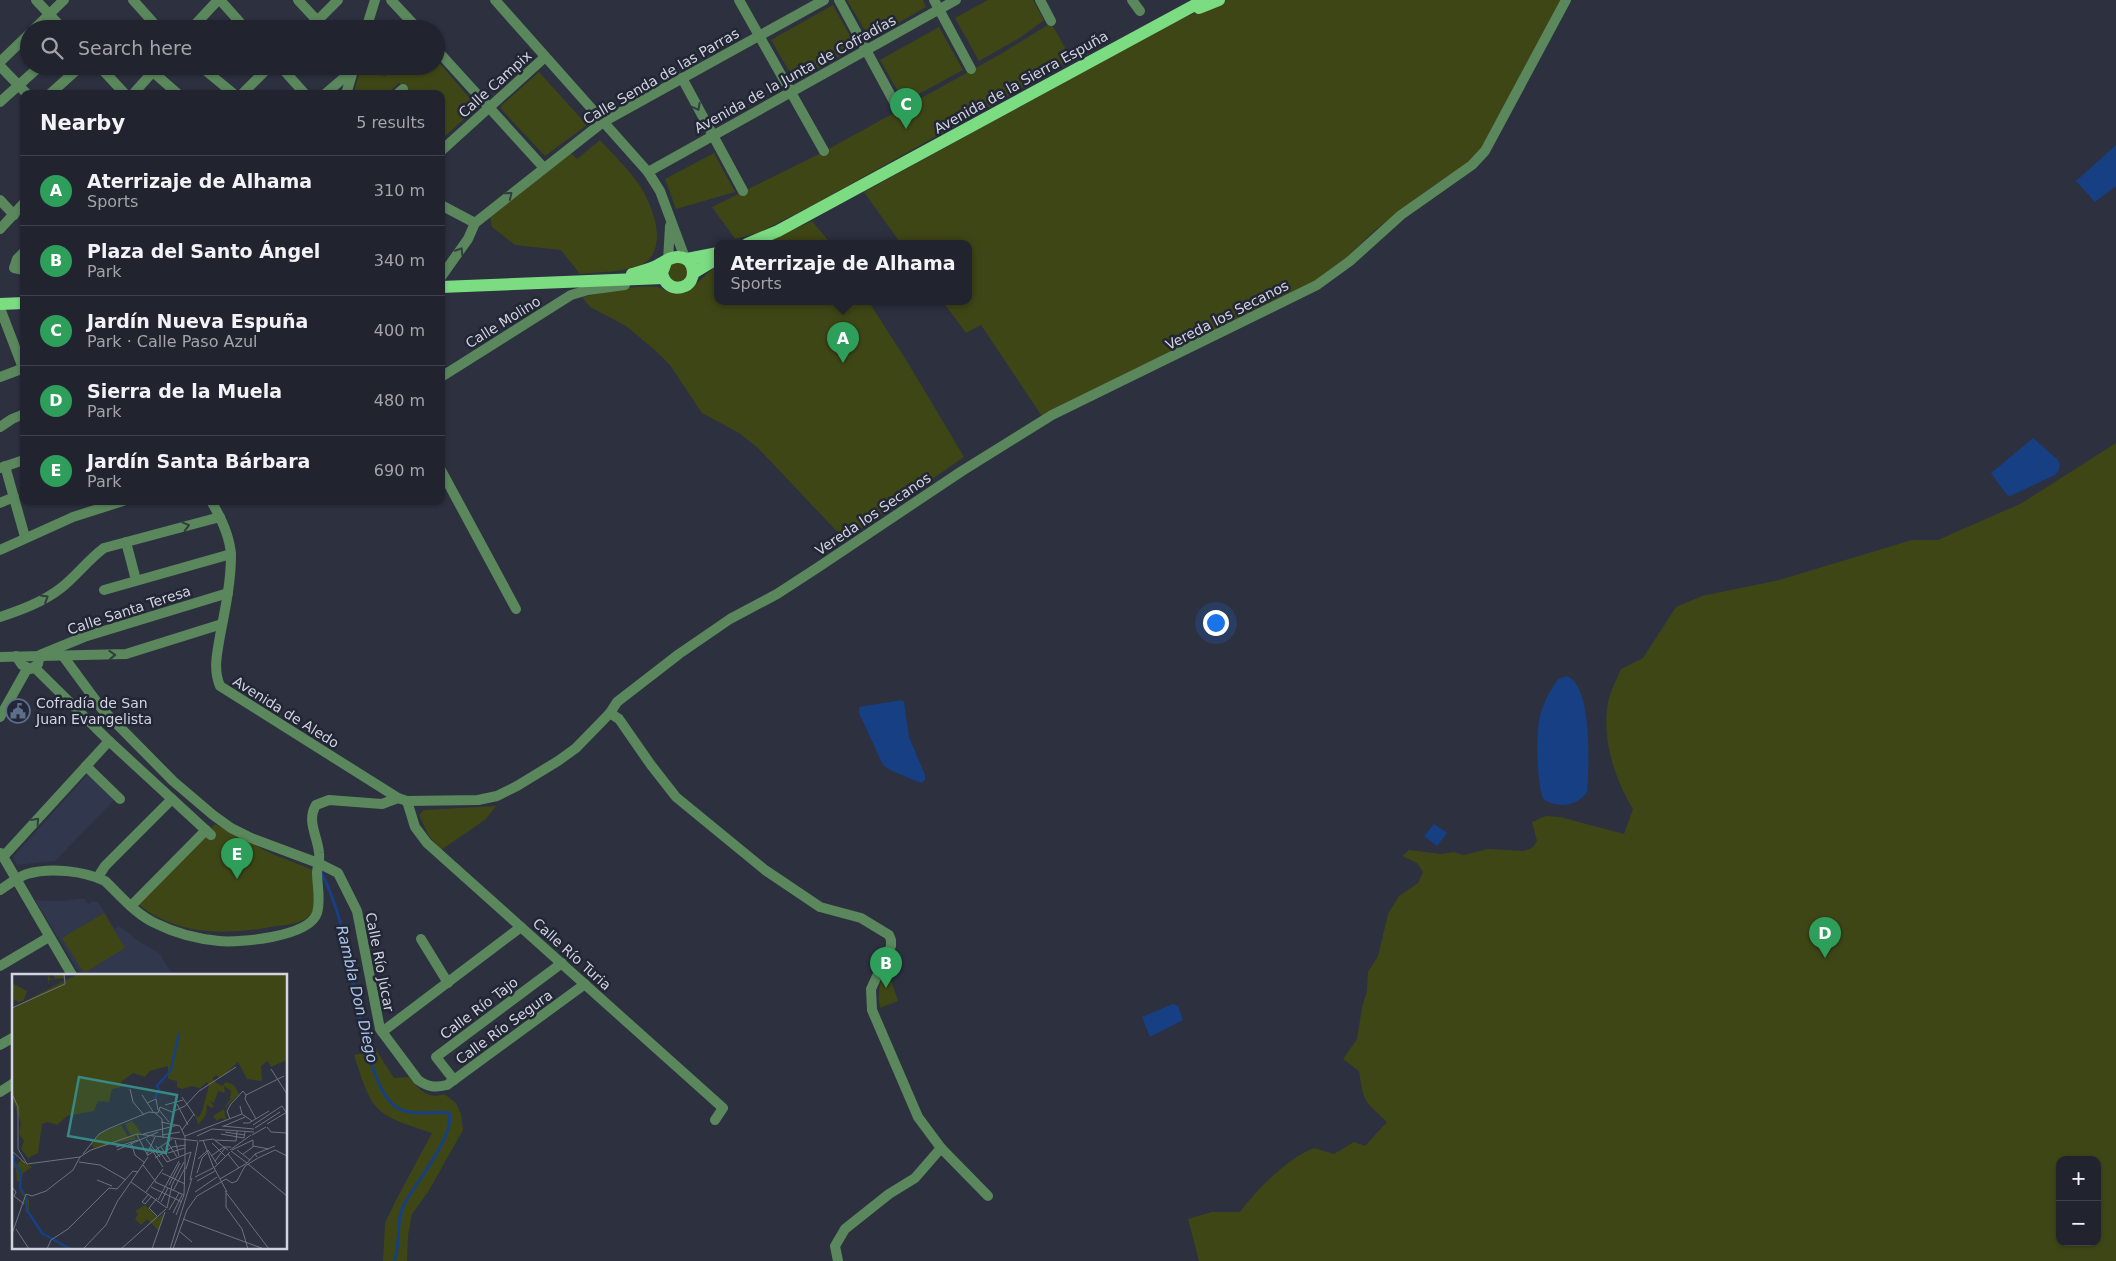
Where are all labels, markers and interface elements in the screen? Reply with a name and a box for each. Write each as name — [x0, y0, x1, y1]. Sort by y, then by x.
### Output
street label: Avenida de la Junta de Cofradías — [691, 12, 899, 136]
search box — [20, 20, 445, 75]
street label: Calle Senda de las Parras — [580, 25, 742, 127]
street label: Avenida de la Sierra Espuña — [931, 27, 1111, 137]
icon: search — [38, 34, 66, 62]
text: Search here — [78, 37, 192, 59]
street label: Calle Campix — [455, 47, 535, 121]
pin: C — [890, 88, 922, 129]
one-way arrow — [691, 102, 701, 111]
text: Nearby — [40, 111, 125, 135]
text: 5 results — [356, 113, 425, 132]
text: Aterrizaje de Alhama — [87, 170, 312, 192]
text: A — [50, 181, 62, 200]
text: 310 m — [374, 181, 425, 200]
text: Sports — [87, 192, 138, 211]
one-way arrow — [504, 192, 513, 201]
text: Plaza del Santo Ángel — [87, 240, 320, 262]
popup — [714, 240, 972, 305]
one-way arrow — [453, 248, 463, 257]
text: B — [50, 251, 62, 270]
text: 340 m — [374, 251, 425, 270]
text: Aterrizaje de Alhama — [730, 252, 956, 274]
text: Park — [87, 262, 122, 281]
text: Sports — [730, 274, 782, 293]
street label: Vereda los Secanos — [1163, 277, 1291, 353]
street label: Calle Molino — [463, 293, 543, 351]
text: Jardín Nueva Espuña — [87, 310, 308, 332]
text: C — [50, 321, 62, 340]
text: 400 m — [374, 321, 425, 340]
pin: A — [827, 322, 859, 363]
text: Park · Calle Paso Azul — [87, 332, 258, 351]
text: Sierra de la Muela — [87, 380, 282, 402]
text: D — [49, 391, 63, 410]
text: 480 m — [374, 391, 425, 410]
text: Park — [87, 402, 122, 421]
text: Jardín Santa Bárbara — [87, 450, 310, 472]
text: E — [51, 461, 61, 480]
text: 690 m — [374, 461, 425, 480]
street label: Vereda los Secanos — [812, 469, 934, 559]
text: Park — [87, 472, 122, 491]
one-way arrow — [181, 521, 190, 532]
street label: Calle Santa Teresa — [65, 582, 193, 638]
one-way arrow — [39, 595, 48, 605]
your location — [1203, 610, 1229, 636]
one-way arrow — [108, 650, 116, 660]
street label: Avenida de Aledo — [230, 673, 342, 751]
place label: Cofradía de San Juan Evangelista — [35, 695, 152, 727]
public building icon: Cofradía de San Juan Evangelista — [5, 698, 31, 724]
one-way arrow — [30, 817, 39, 826]
pin: E — [221, 838, 253, 879]
street label: Calle Río Júcar — [363, 911, 398, 1013]
street label: Calle Río Turia — [530, 915, 614, 993]
pin: D — [1809, 917, 1841, 958]
water label: Rambla Don Diego — [332, 924, 382, 1064]
pin: B — [870, 947, 902, 988]
inset map — [12, 974, 288, 1248]
street label: Calle Río Tajo — [437, 974, 521, 1042]
street label: Calle Río Segura — [453, 987, 555, 1067]
map controls — [2056, 1156, 2101, 1246]
button: + — [2056, 1156, 2101, 1201]
button: − — [2056, 1201, 2101, 1246]

